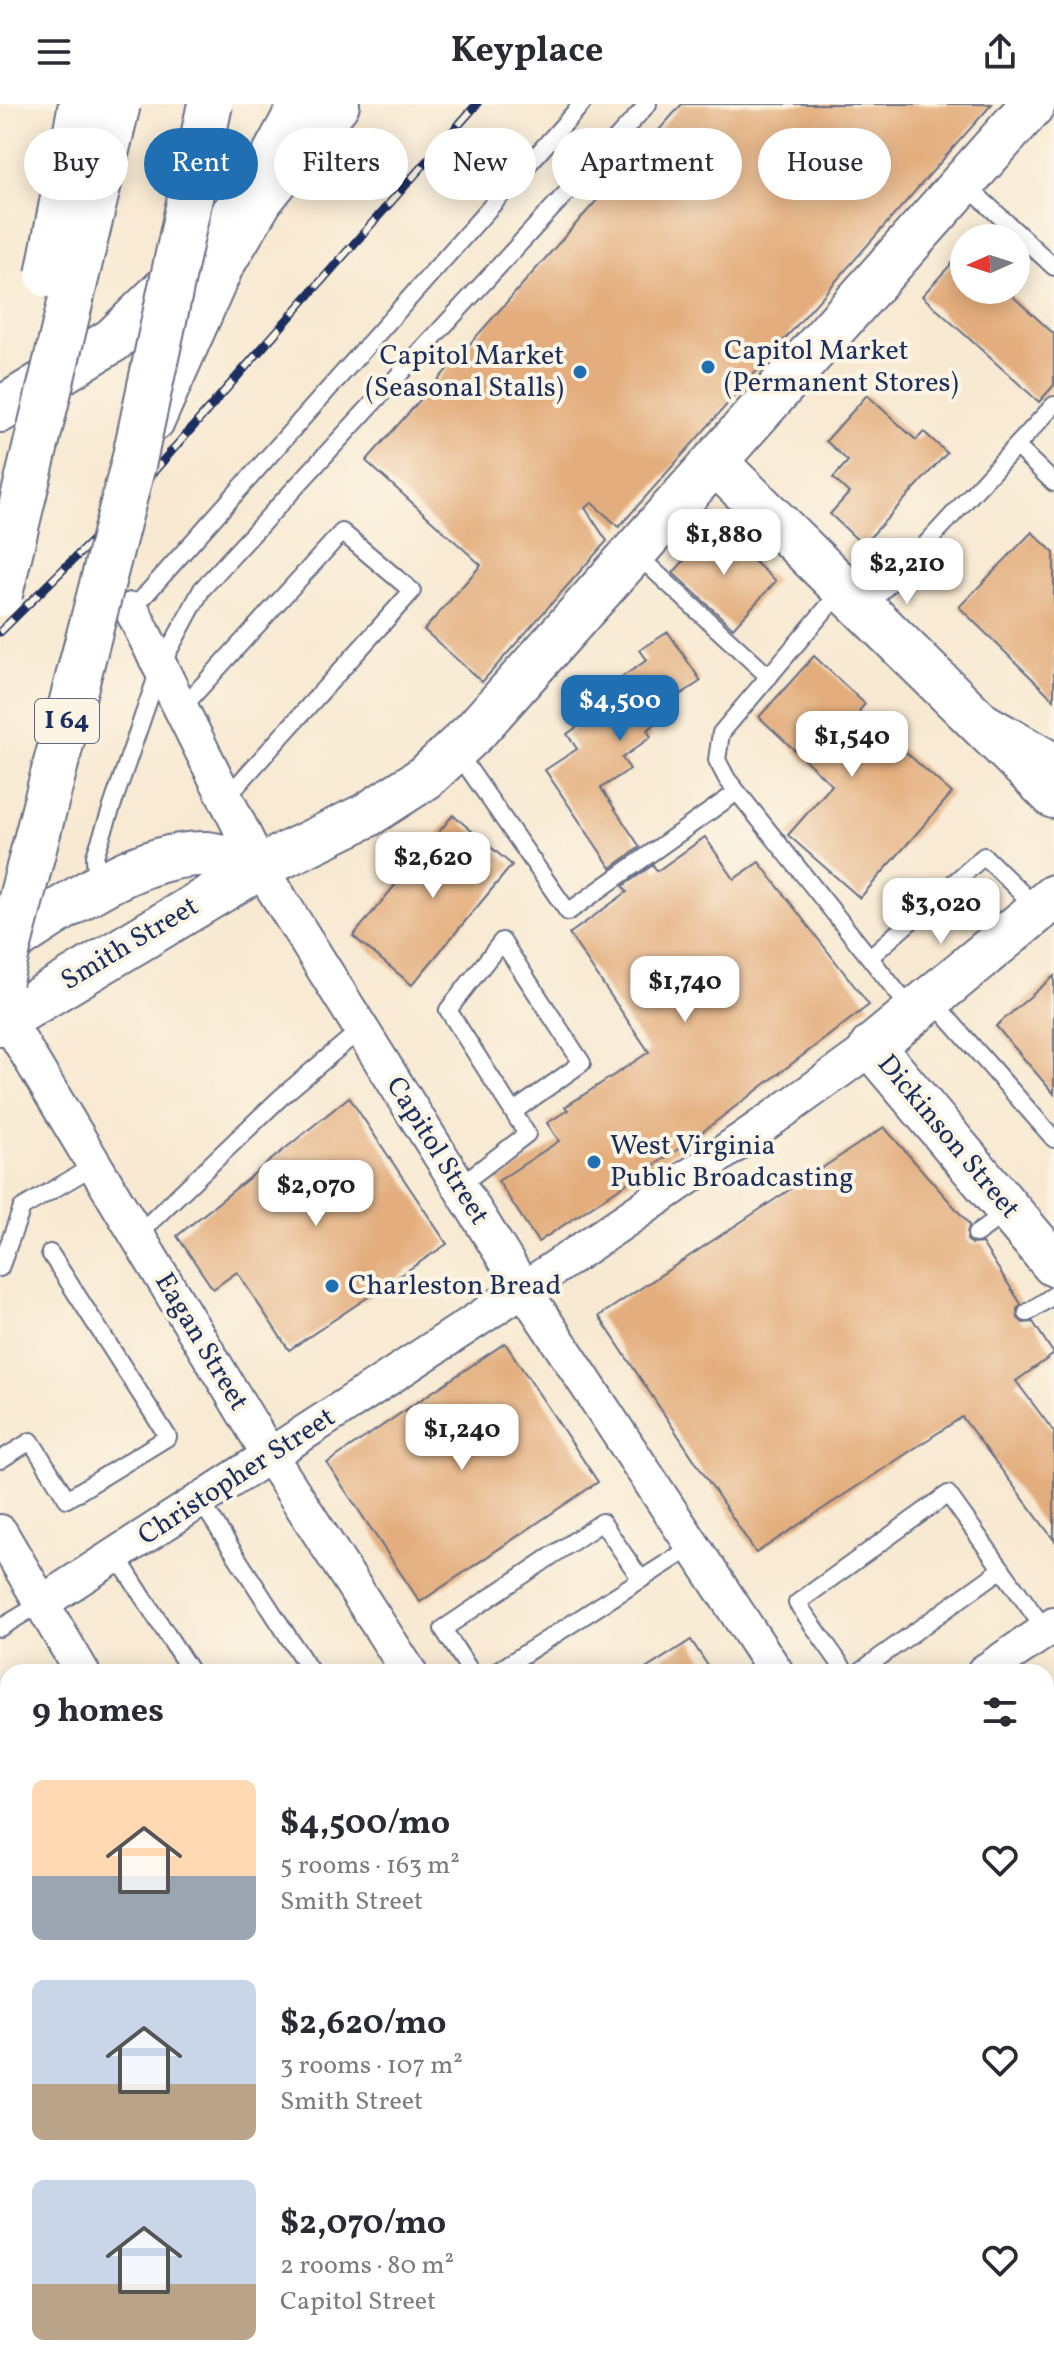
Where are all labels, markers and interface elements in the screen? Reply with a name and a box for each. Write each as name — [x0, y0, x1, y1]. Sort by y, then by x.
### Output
text: Keyplace — [451, 27, 603, 77]
icon: menu — [32, 30, 76, 74]
icon: share — [978, 30, 1022, 74]
chip: Buy — [24, 128, 128, 200]
chip: Rent — [144, 128, 258, 200]
chip: Filters — [274, 128, 408, 200]
chip: New — [424, 128, 536, 200]
chip: Apartment — [552, 128, 742, 200]
chip: House — [758, 128, 891, 200]
north arrow — [950, 224, 1030, 304]
map controls — [950, 224, 1030, 304]
place label: Capitol Market (Permanent Stores) — [724, 332, 959, 403]
place label: Capitol Market (Seasonal Stalls) — [366, 337, 564, 408]
marker: Capitol Market (Permanent Stores) — [699, 358, 717, 376]
marker: Capitol Market (Seasonal Stalls) — [571, 363, 589, 381]
pin: $1,880 — [659, 509, 789, 577]
text: $1,880 — [686, 517, 762, 553]
pin: $2,210 — [842, 538, 972, 606]
text: $2,210 — [869, 546, 945, 582]
pin: $4,500 — [555, 675, 685, 743]
text: $4,500 — [579, 683, 661, 719]
road number: I 64 — [35, 699, 99, 743]
pin: $1,540 — [787, 711, 917, 779]
text: $1,540 — [814, 719, 890, 755]
pin: $2,620 — [368, 832, 498, 900]
text: $2,620 — [393, 840, 473, 876]
pin: $3,020 — [876, 878, 1006, 946]
text: $3,020 — [901, 886, 981, 922]
street label: Smith Street — [54, 888, 206, 1000]
pin: $1,740 — [620, 956, 750, 1024]
text: $1,740 — [648, 964, 722, 1000]
street label: Dickinson Street — [868, 1046, 1028, 1228]
street label: Capitol Street — [376, 1069, 498, 1233]
place label: West Virginia Public Broadcasting — [610, 1127, 854, 1198]
marker: West Virginia Public Broadcasting — [585, 1153, 603, 1171]
pin: $2,070 — [251, 1160, 381, 1228]
text: $2,070 — [276, 1168, 356, 1204]
street label: Eagan Street — [144, 1266, 258, 1418]
place label: Charleston Bread — [348, 1267, 561, 1306]
marker: Charleston Bread — [323, 1277, 341, 1295]
street label: Christopher Street — [131, 1399, 343, 1555]
pin: $1,240 — [397, 1404, 527, 1472]
text: $1,240 — [424, 1412, 500, 1448]
text: 9 homes — [32, 1689, 164, 1736]
icon: filters — [978, 1690, 1022, 1734]
text: $4,500/mo — [280, 1801, 450, 1848]
icon: home — [96, 1812, 192, 1908]
icon: heart — [978, 1838, 1022, 1882]
text: 5 rooms · 163 m² — [280, 1848, 460, 1884]
text: Smith Street — [280, 1884, 423, 1920]
text: $2,620/mo — [280, 2001, 446, 2048]
icon: home — [96, 2012, 192, 2108]
icon: heart — [978, 2038, 1022, 2082]
text: 3 rooms · 107 m² — [280, 2048, 463, 2084]
text: Smith Street — [280, 2084, 423, 2120]
text: $2,070/mo — [280, 2201, 446, 2248]
icon: home — [96, 2212, 192, 2308]
icon: heart — [978, 2238, 1022, 2282]
text: 2 rooms · 80 m² — [280, 2248, 454, 2284]
text: Capitol Street — [280, 2284, 436, 2320]

